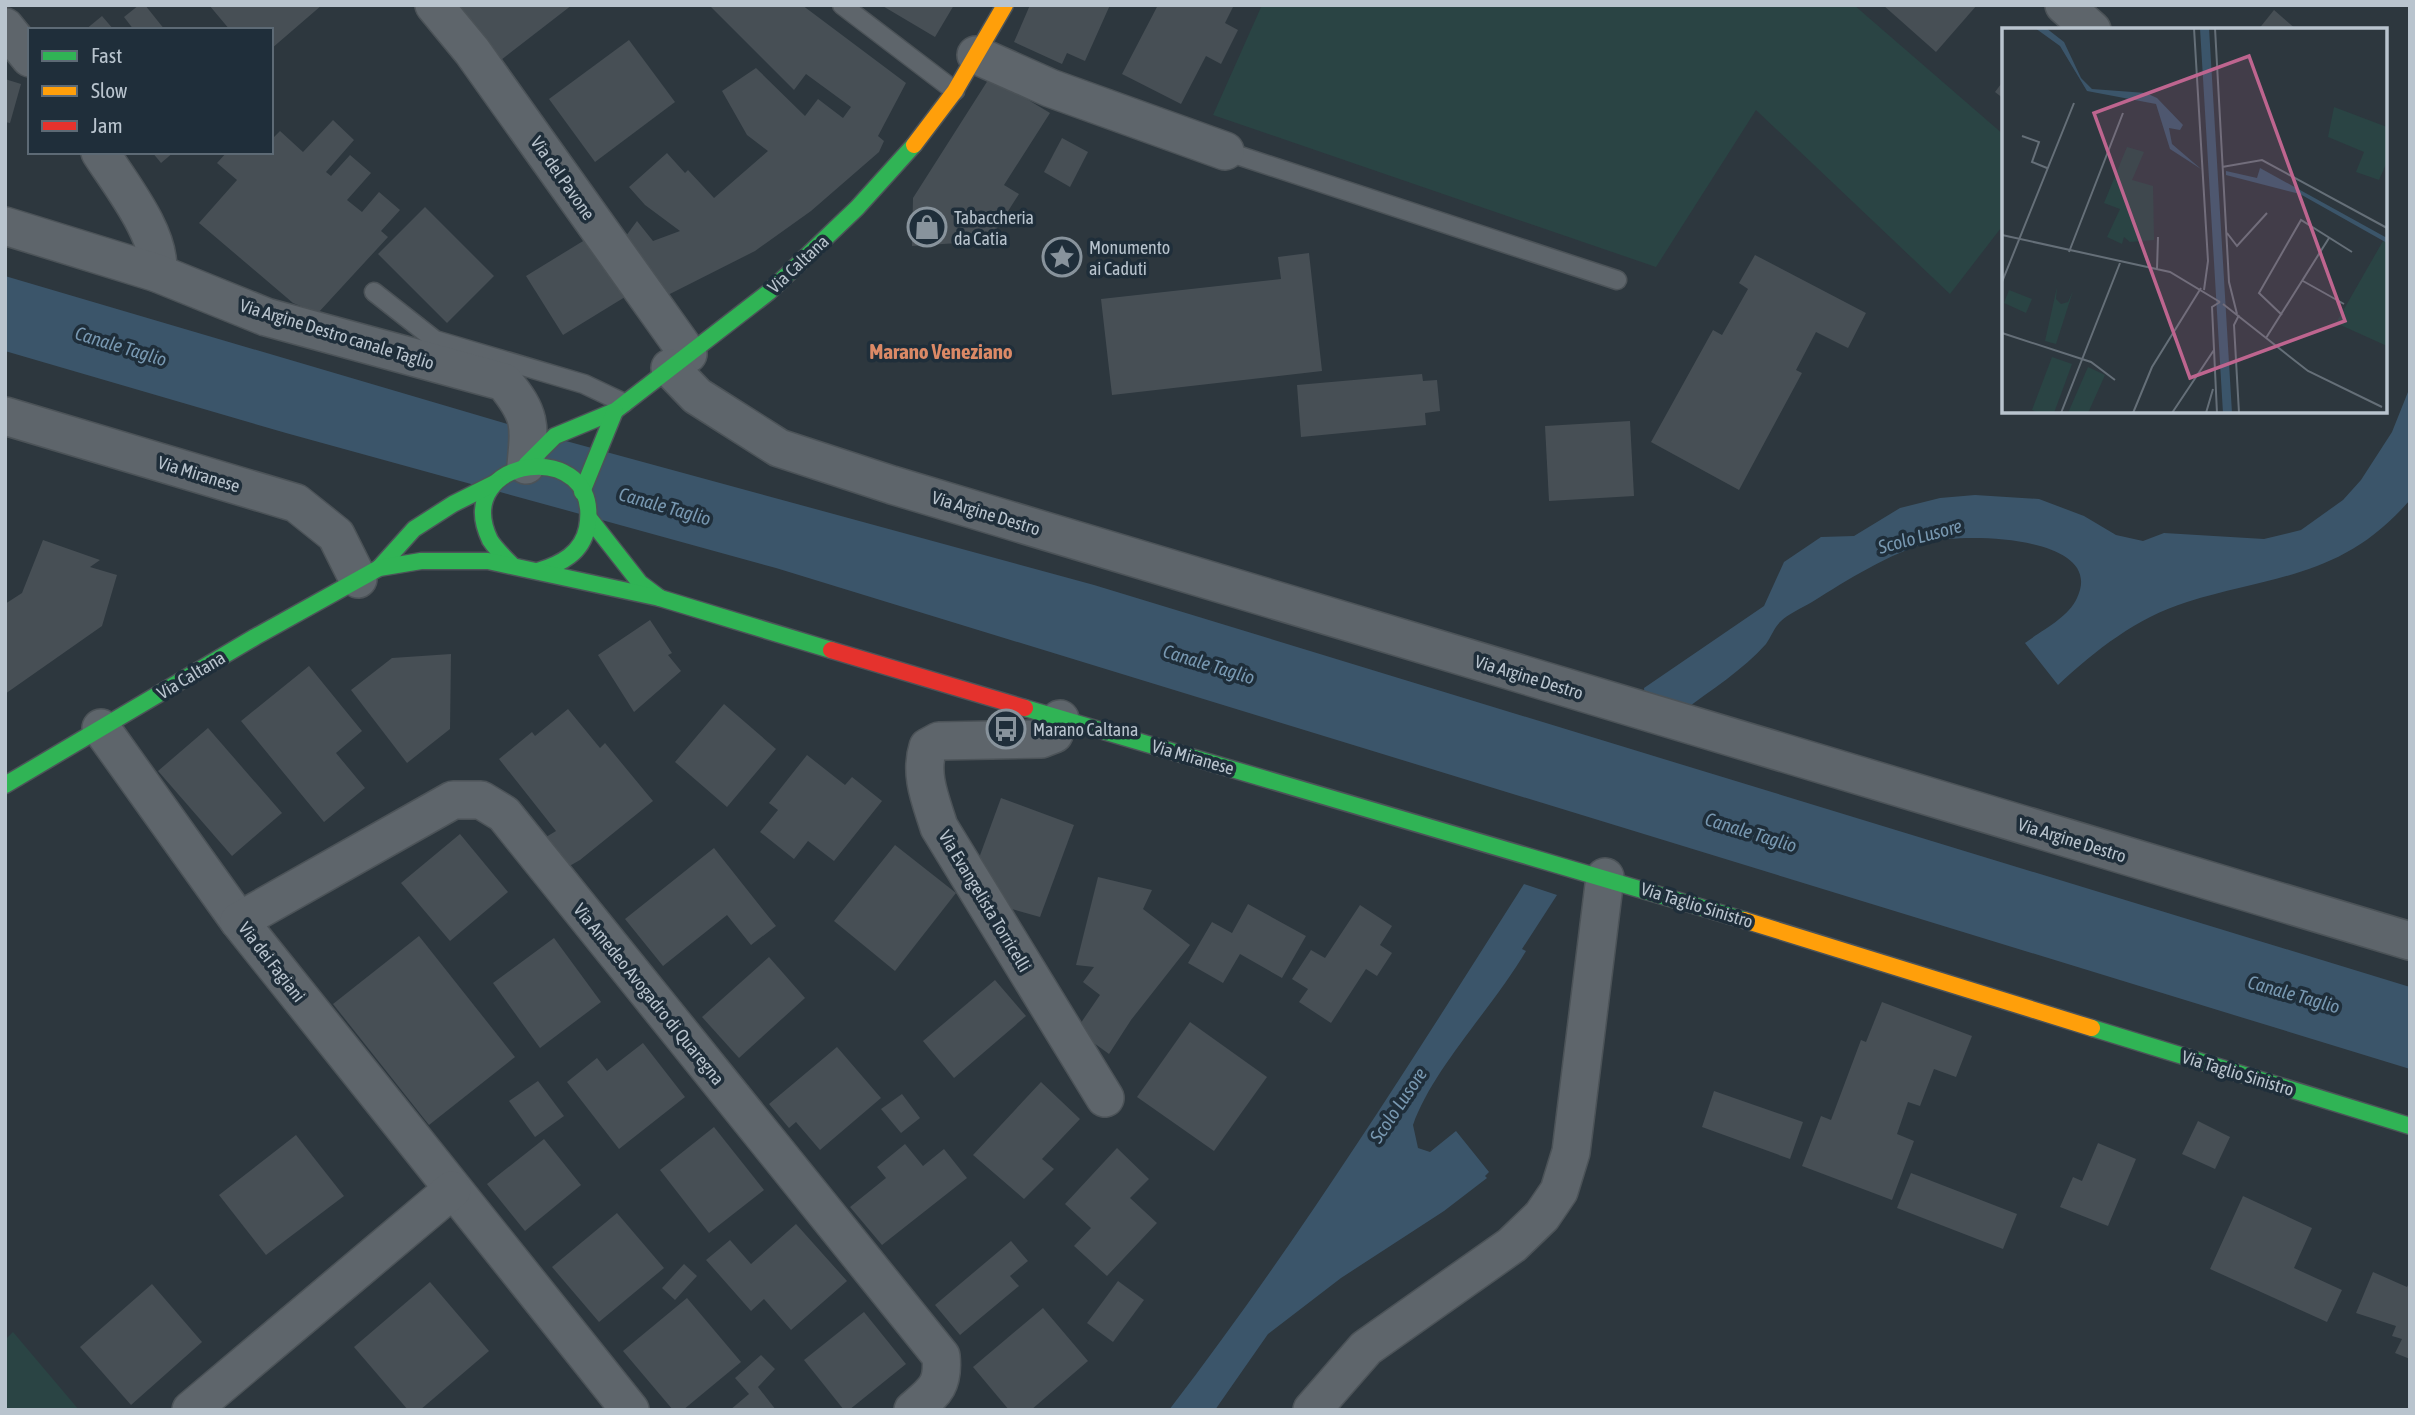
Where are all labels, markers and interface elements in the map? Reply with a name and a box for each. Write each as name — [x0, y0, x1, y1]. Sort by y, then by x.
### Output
legend — [28, 28, 273, 154]
inset map — [2002, 28, 2387, 413]
text: Fast — [91, 43, 122, 67]
text: Slow — [91, 78, 128, 102]
text: Jam — [91, 113, 123, 137]
street label: Via del Pavone — [527, 132, 599, 224]
shop icon: Tabaccheria da Catia — [906, 206, 948, 248]
place label: Tabaccheria da Catia — [954, 207, 1034, 249]
street label: Via Caltana — [763, 231, 833, 297]
place icon: Monumento ai Caduti — [1041, 236, 1083, 278]
place label: Monumento ai Caduti — [1089, 237, 1170, 279]
street label: Via Argine Destro canale Taglio — [237, 294, 437, 374]
water label: Canale Taglio — [72, 322, 170, 370]
district label: Marano Veneziano — [869, 339, 1013, 363]
street label: Via Miranese — [155, 452, 243, 496]
water label: Canale Taglio — [616, 482, 714, 530]
street label: Via Argine Destro — [929, 487, 1043, 539]
water label: Scolo Lusore — [1875, 514, 1964, 558]
water label: Canale Taglio — [1160, 640, 1258, 688]
street label: Via Caltana — [153, 647, 229, 703]
street label: Via Argine Destro — [1472, 651, 1586, 703]
bus stop icon: Marano Caltana — [985, 708, 1027, 750]
place label: Marano Caltana — [1033, 719, 1138, 740]
street label: Via Miranese — [1149, 735, 1237, 779]
water label: Canale Taglio — [1702, 808, 1800, 856]
street label: Via Argine Destro — [2015, 814, 2129, 866]
street label: Via Evangelista Torricelli — [934, 827, 1036, 975]
street label: Via Taglio Sinistro — [1638, 878, 1756, 932]
street label: Via Amedeo Avogadro di Quaregna — [569, 899, 729, 1089]
street label: Via dei Fagiani — [234, 918, 310, 1006]
water label: Canale Taglio — [2245, 970, 2343, 1018]
street label: Via Taglio Sinistro — [2179, 1046, 2297, 1100]
water label: Scolo Lusore — [1364, 1063, 1431, 1148]

